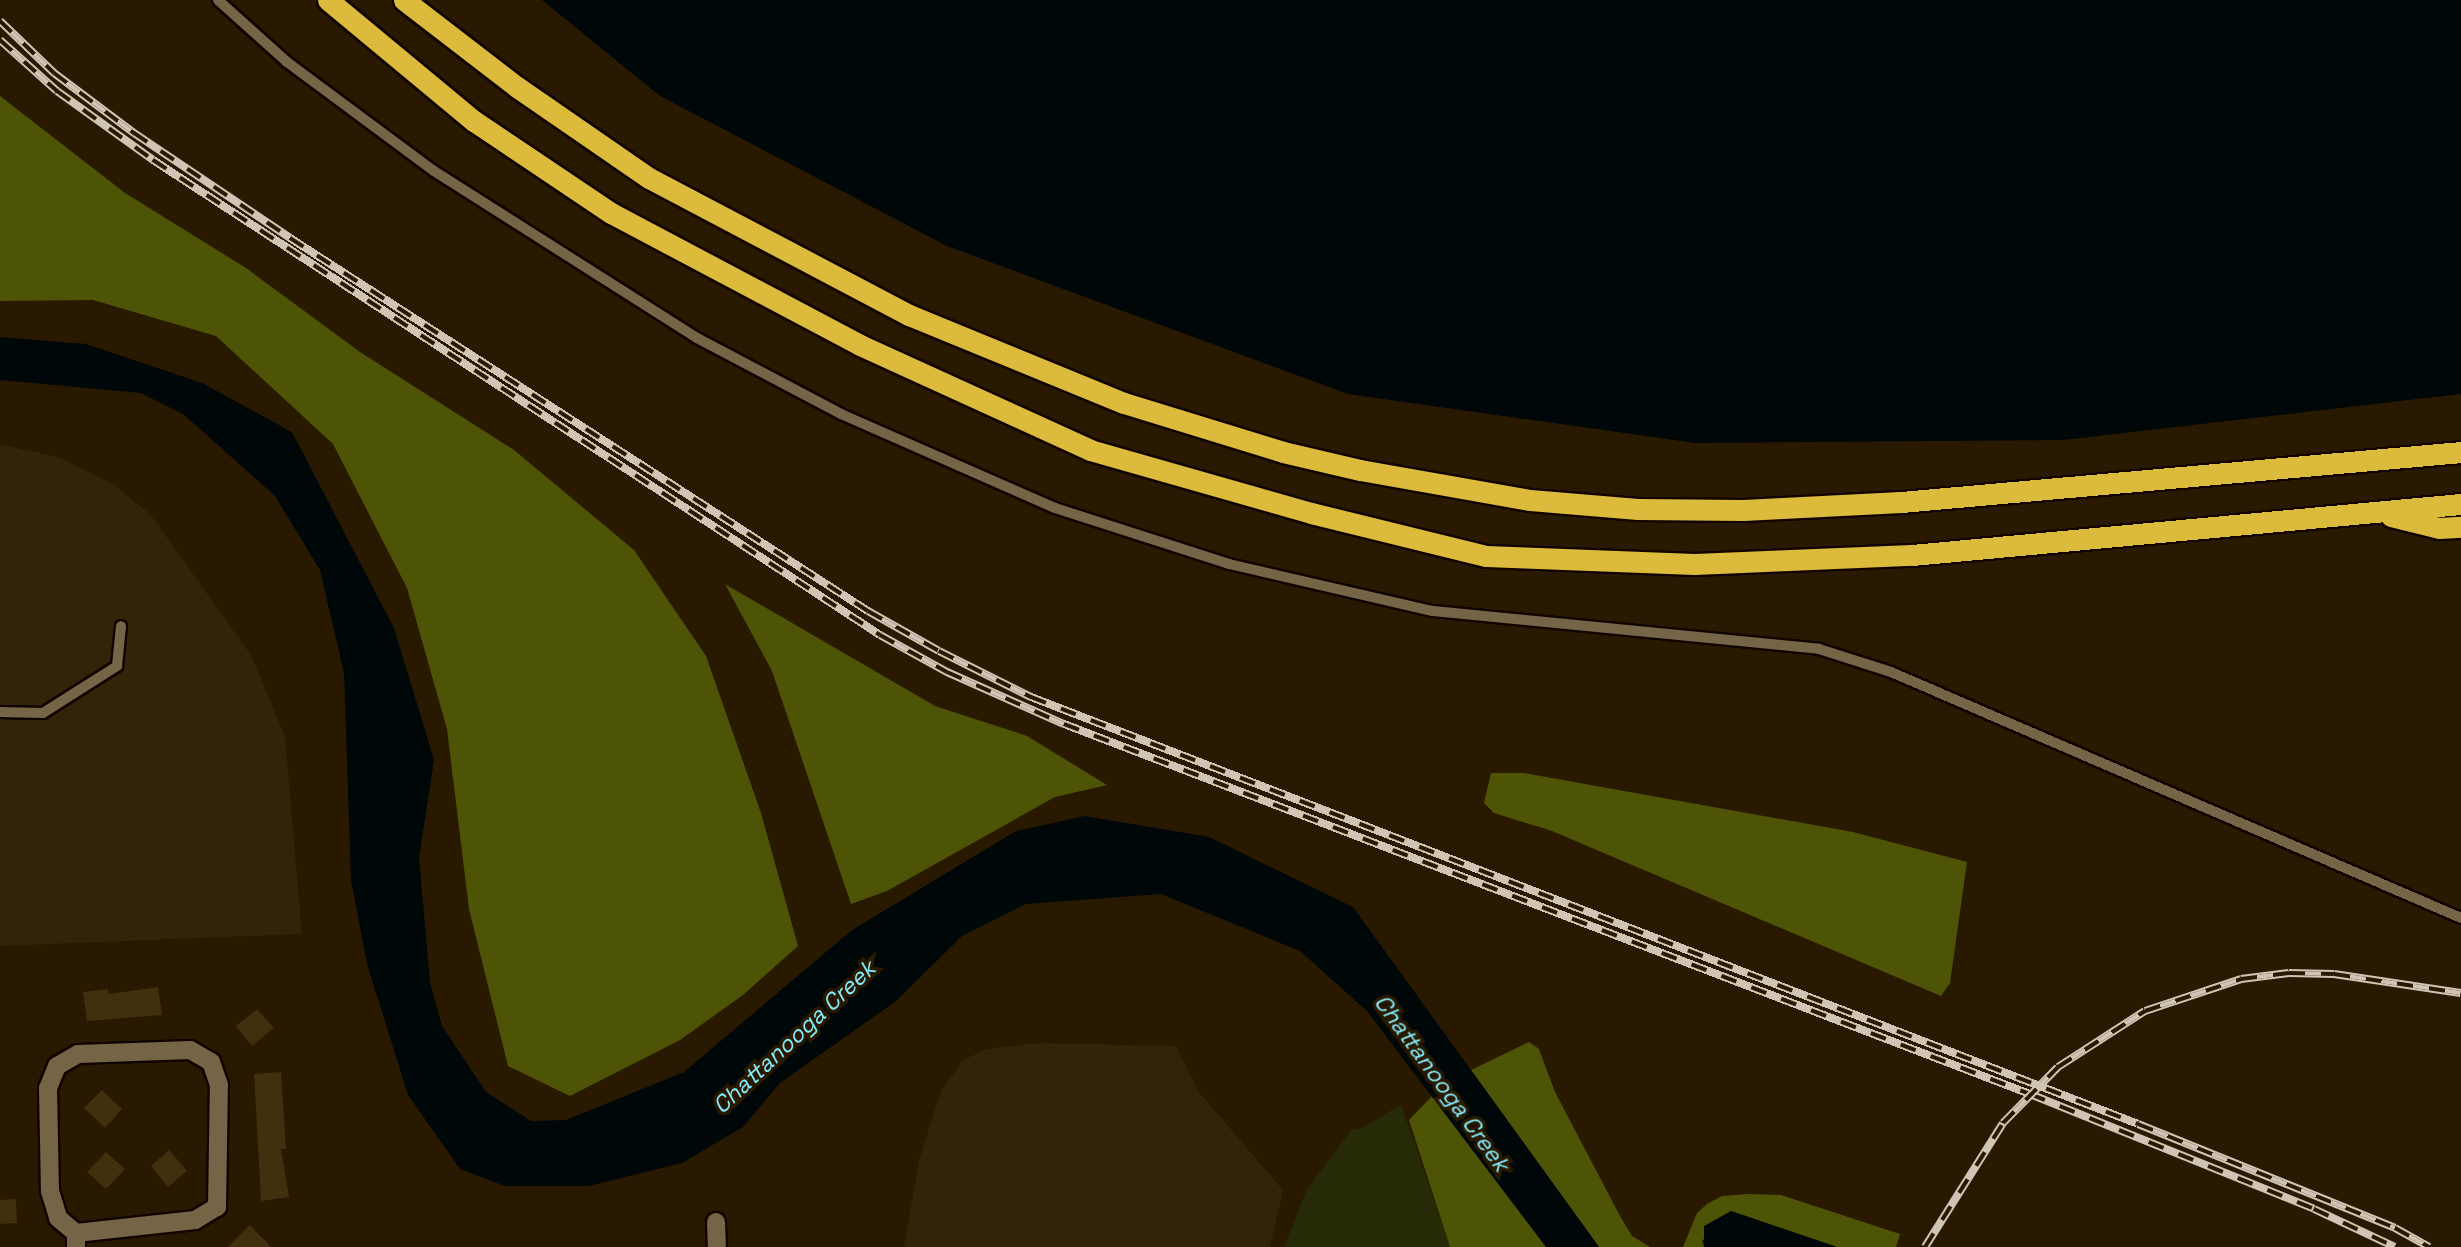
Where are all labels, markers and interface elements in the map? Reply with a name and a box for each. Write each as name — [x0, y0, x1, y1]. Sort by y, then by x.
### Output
water label: Chattanooga Creek — [707, 954, 881, 1120]
water label: Chattanooga Creek — [1368, 989, 1516, 1177]

